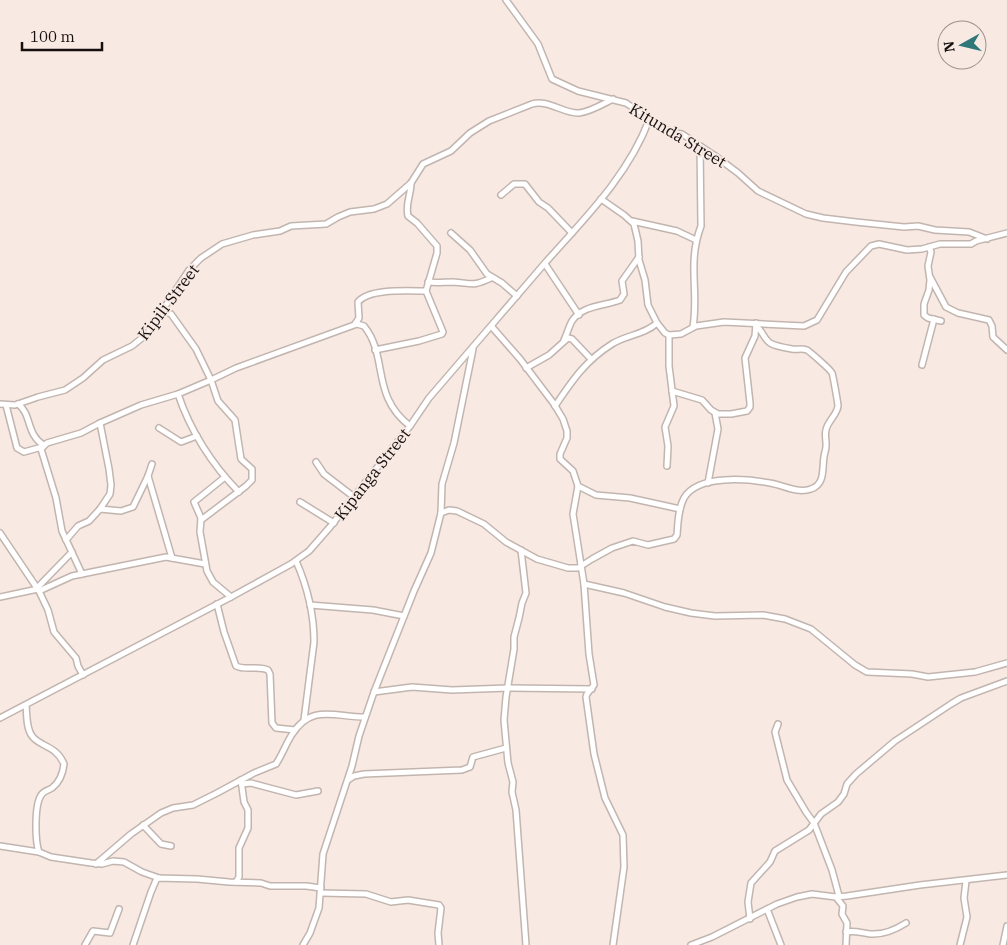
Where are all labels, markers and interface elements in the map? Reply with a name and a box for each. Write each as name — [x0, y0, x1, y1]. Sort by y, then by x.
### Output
scale bar — [22, 20, 102, 52]
north arrow — [937, 20, 987, 70]
text: 100 m — [30, 27, 75, 46]
text: N — [939, 40, 959, 54]
street label: Kitunda Street — [626, 98, 730, 172]
street label: Kipili Street — [133, 260, 203, 344]
street label: Kipanga Street — [330, 424, 414, 524]

